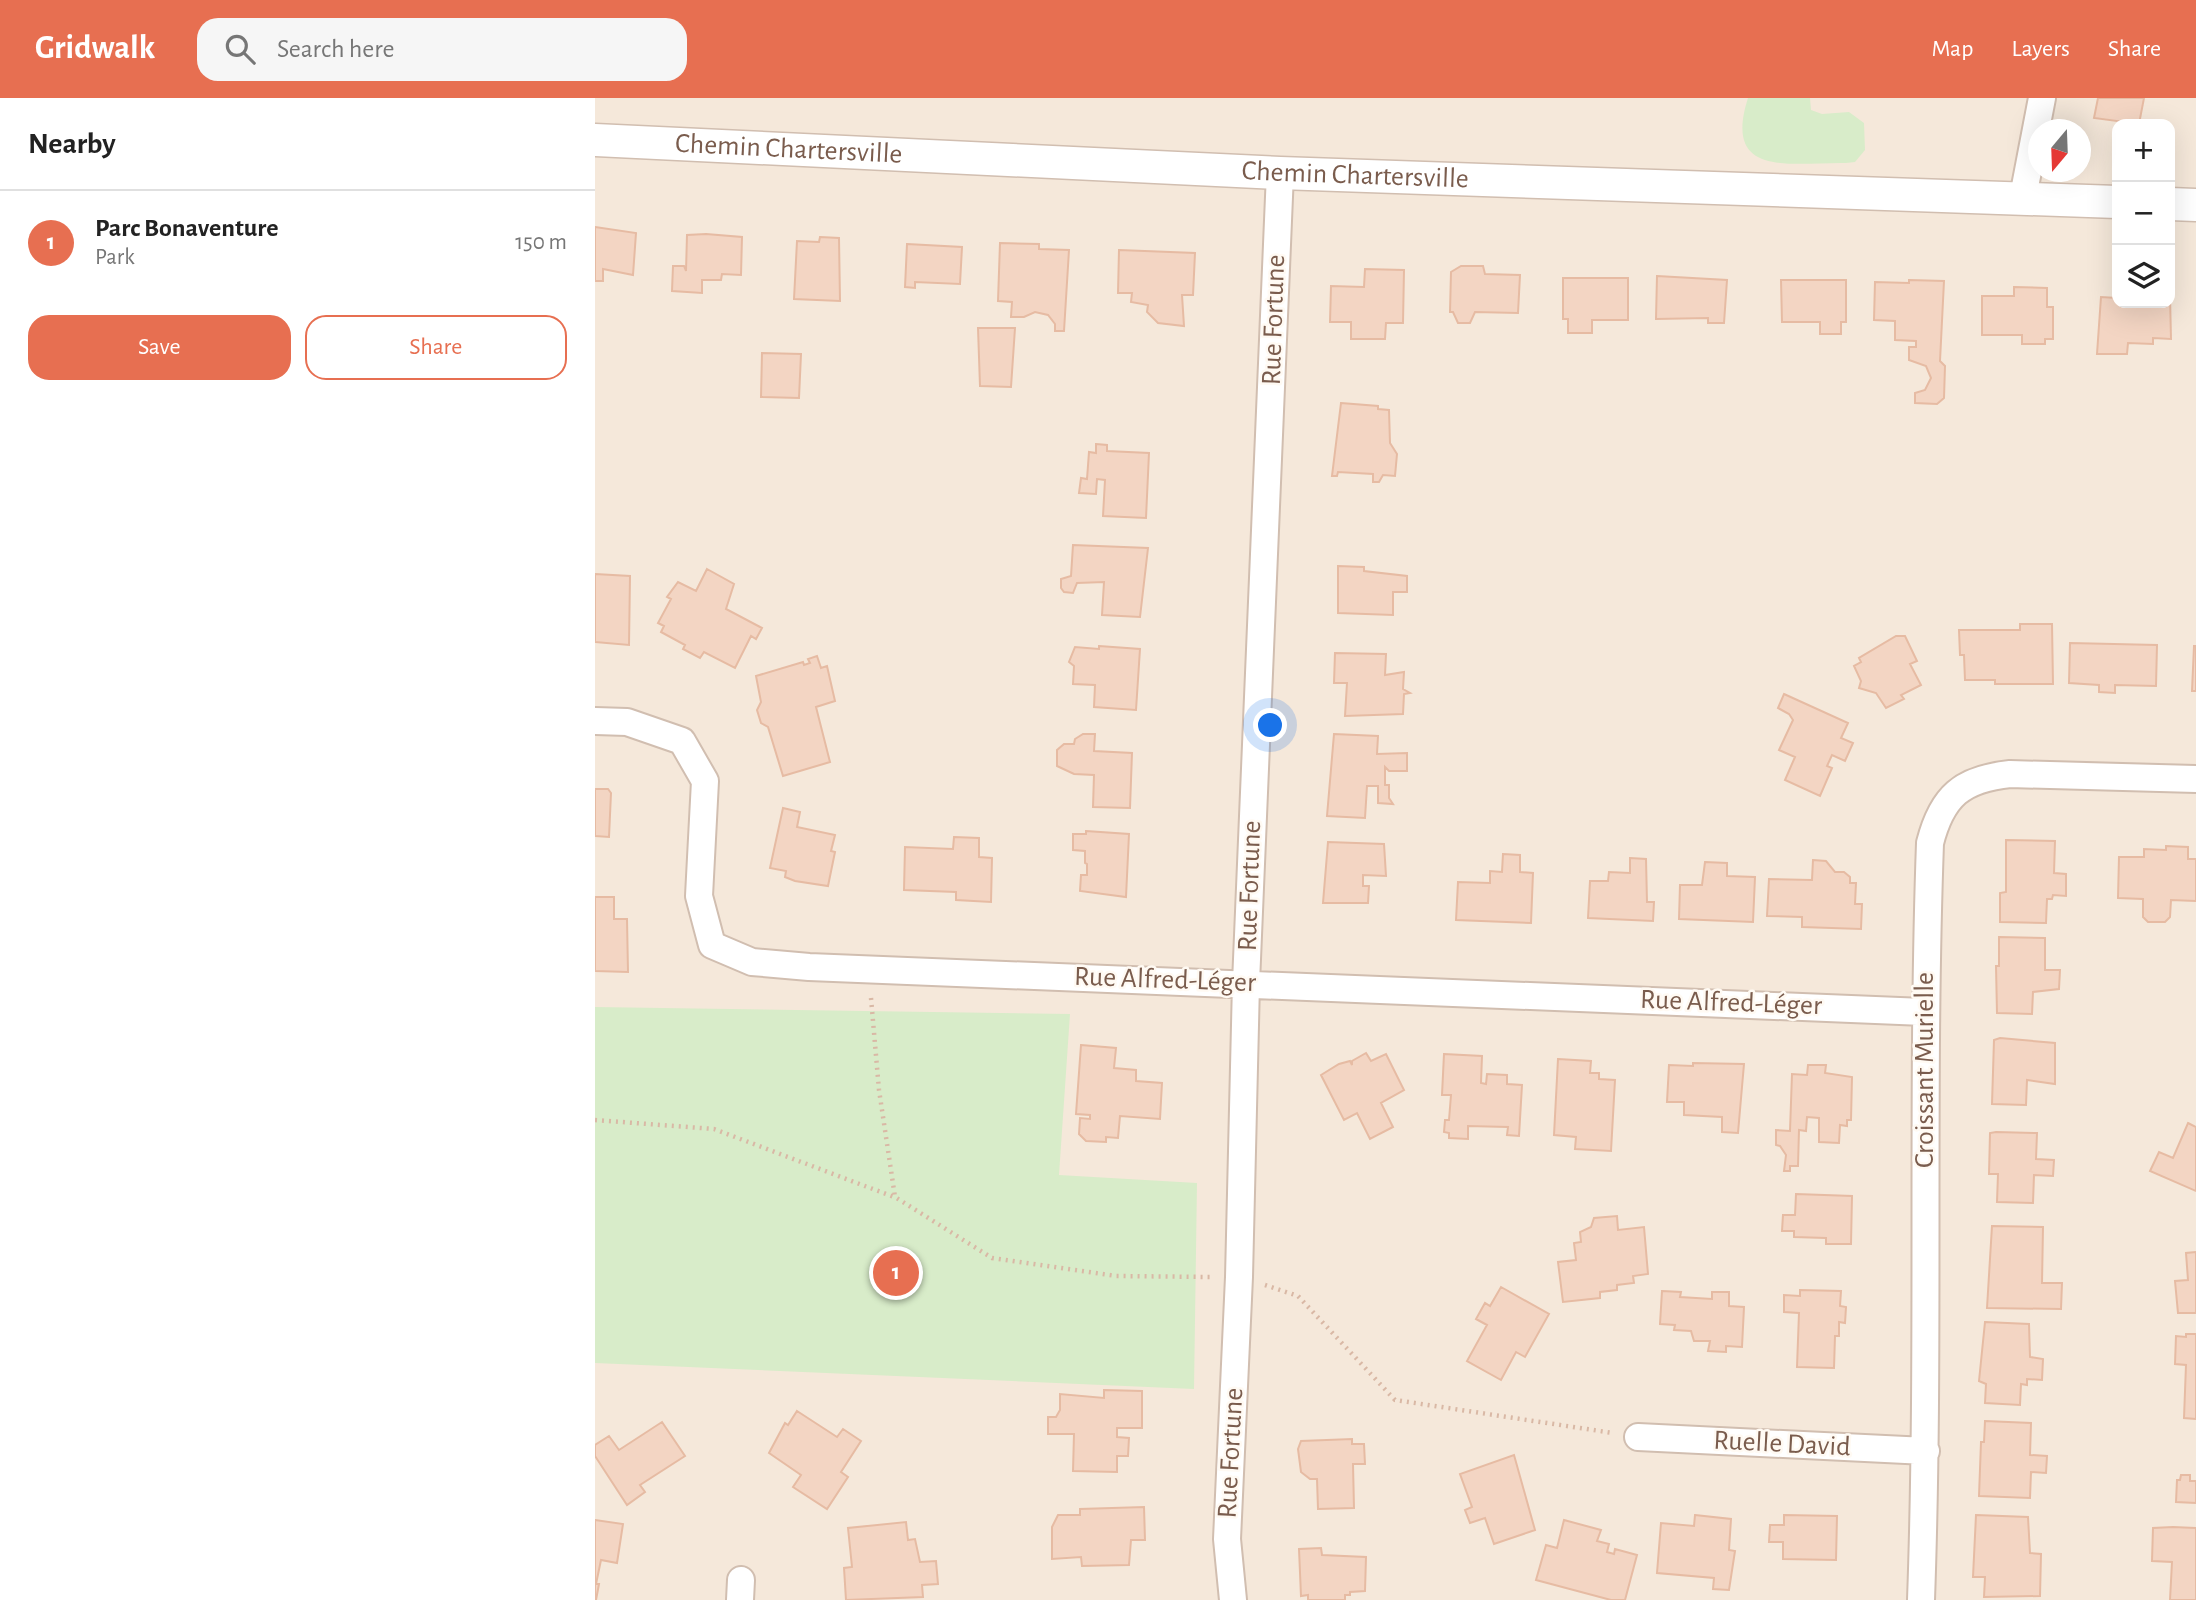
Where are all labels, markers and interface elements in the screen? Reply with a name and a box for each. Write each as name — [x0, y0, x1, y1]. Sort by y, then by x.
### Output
search box — [197, 18, 687, 81]
icon: search — [221, 30, 259, 68]
text: Gridwalk — [35, 32, 155, 65]
text: Search here — [277, 36, 395, 62]
text: Map — [1931, 37, 1973, 61]
text: Layers — [2011, 37, 2070, 61]
text: Share — [2108, 37, 2161, 61]
north arrow — [2028, 119, 2091, 182]
map controls — [2112, 119, 2175, 308]
button: + — [2112, 119, 2175, 182]
text: Nearby — [28, 129, 116, 159]
street label: Chemin Chartersville — [675, 130, 903, 169]
street label: Chemin Chartersville — [1241, 157, 1469, 194]
button: − — [2112, 182, 2175, 245]
text: Parc Bonaventure — [95, 215, 279, 241]
text: 1 — [47, 231, 55, 254]
text: 150 m — [515, 231, 567, 254]
button: layers — [2112, 245, 2175, 308]
text: Park — [95, 246, 135, 269]
street label: Rue Fortune — [1258, 254, 1290, 386]
button: Save — [28, 315, 291, 380]
button: Share — [305, 315, 567, 380]
your location — [1253, 708, 1287, 742]
street label: Rue Fortune — [1234, 820, 1266, 952]
street label: Rue Alfred-Léger — [1074, 963, 1256, 997]
street label: Croissant Murielle — [1911, 972, 1939, 1168]
street label: Rue Alfred-Léger — [1640, 986, 1822, 1020]
pin: 1 — [873, 1247, 919, 1299]
street label: Rue Fortune — [1214, 1387, 1248, 1519]
street label: Ruelle David — [1713, 1426, 1851, 1462]

